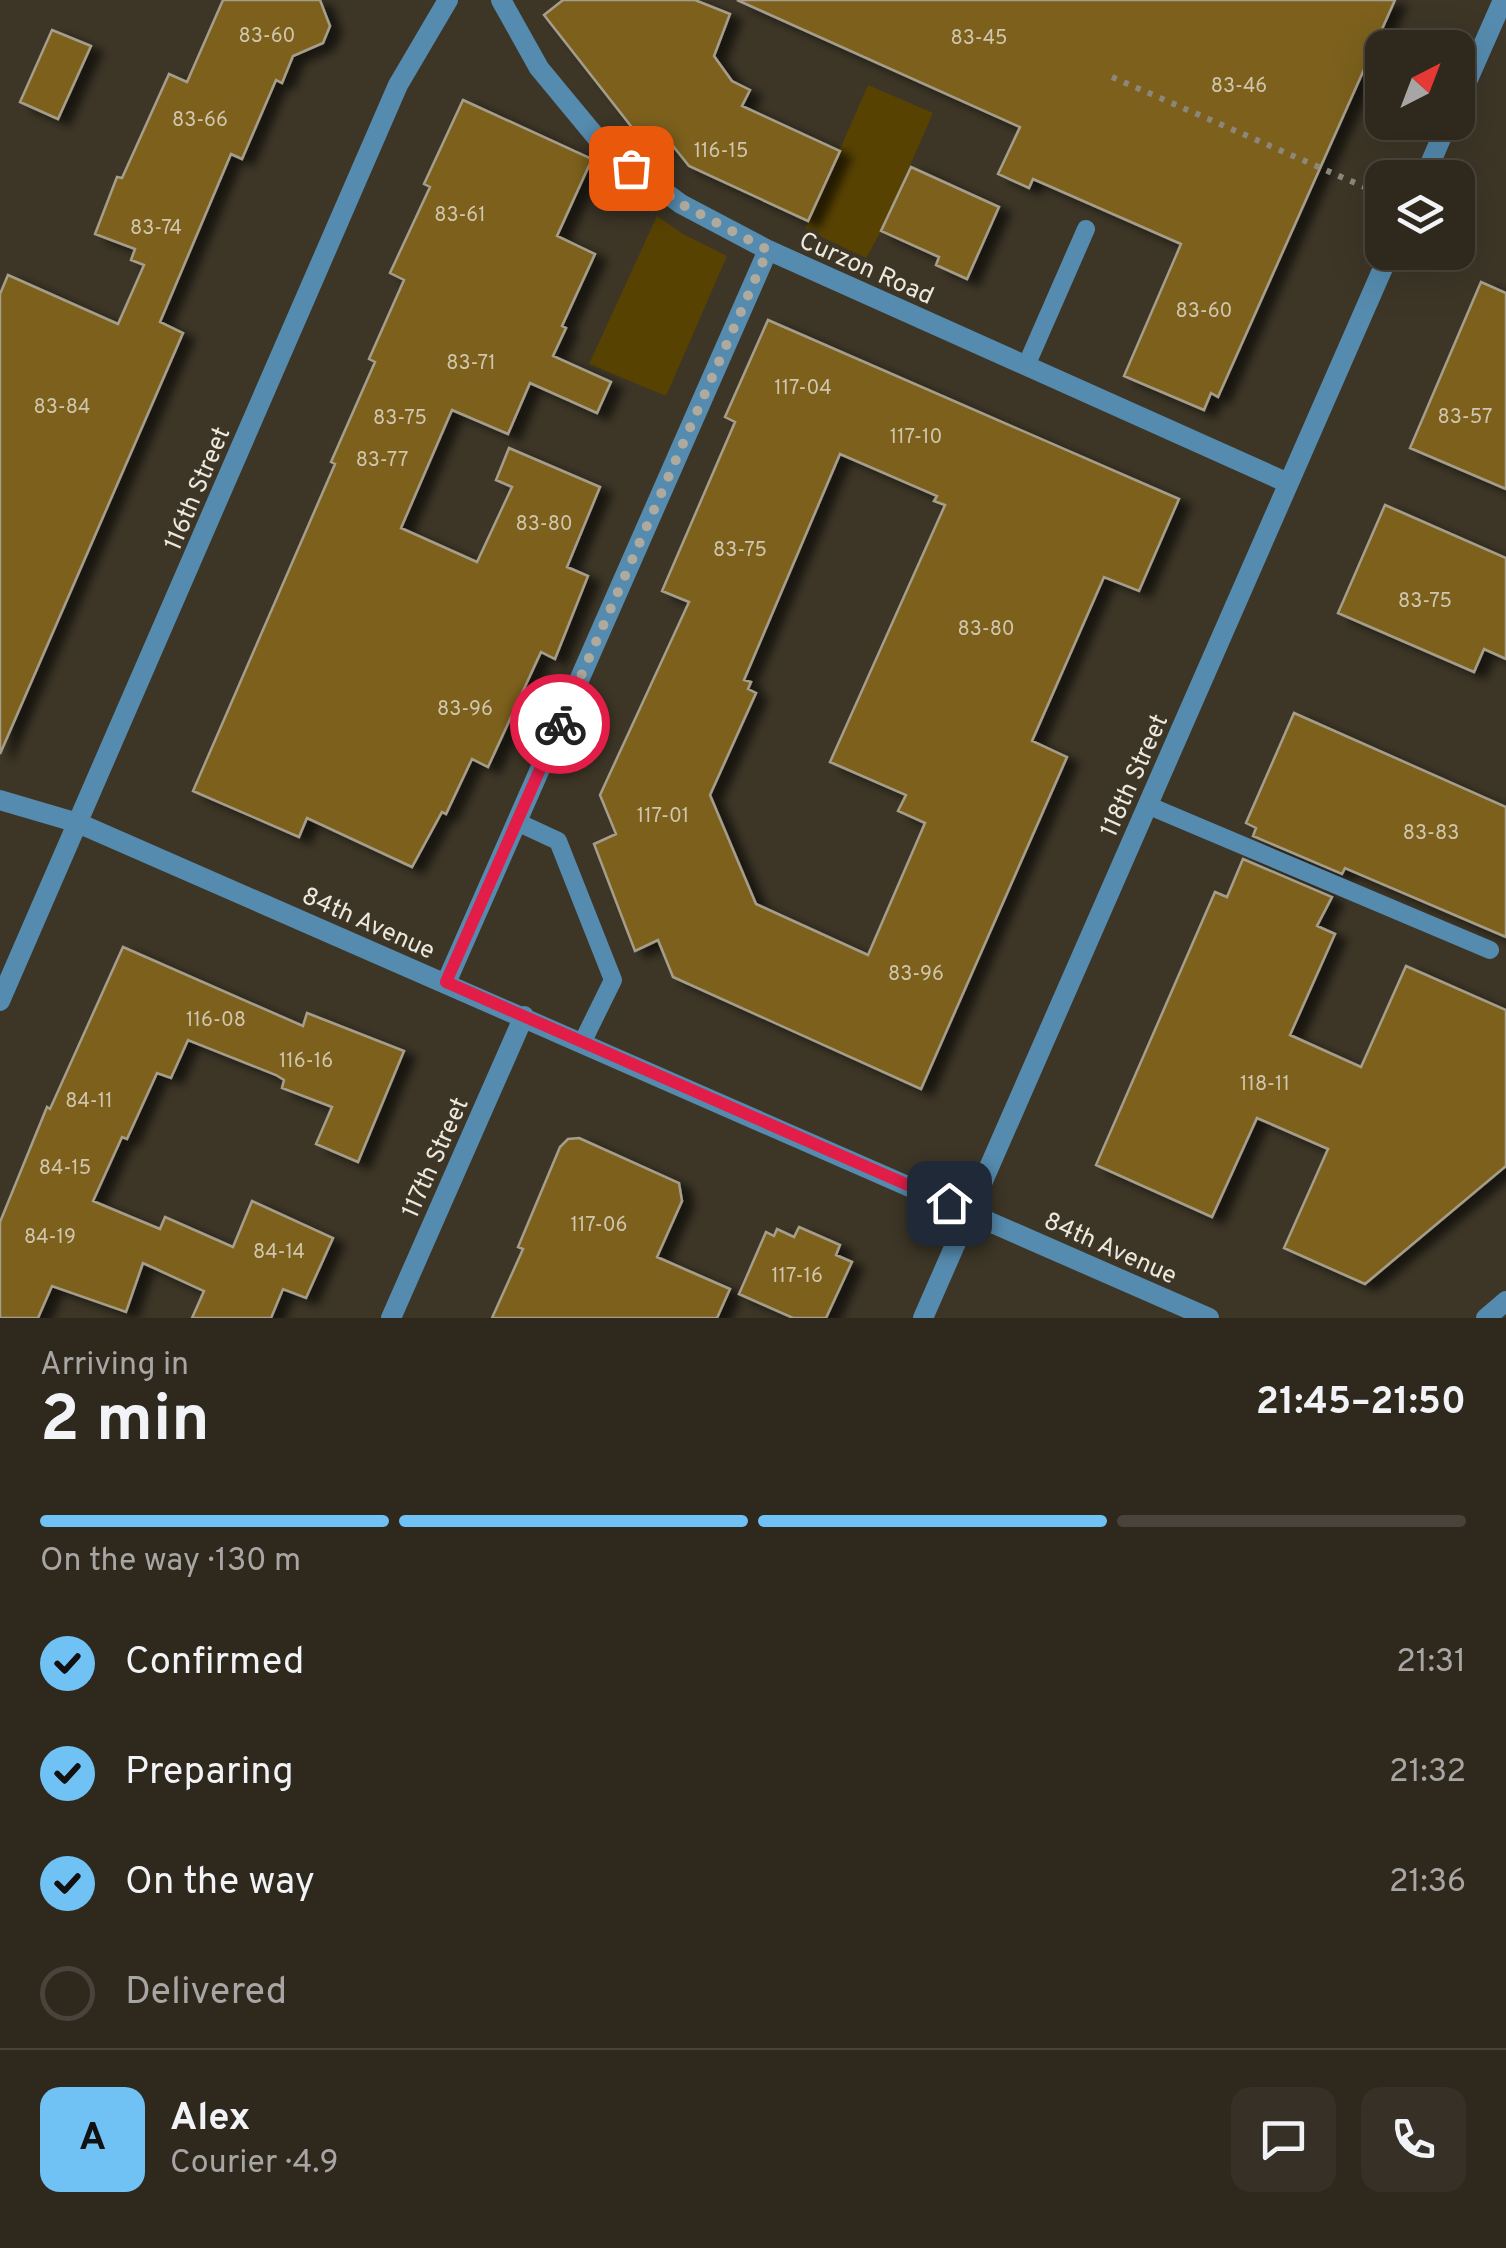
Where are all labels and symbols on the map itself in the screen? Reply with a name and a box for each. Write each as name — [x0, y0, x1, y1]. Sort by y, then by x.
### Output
house number: 83-60 — [239, 24, 295, 50]
house number: 83-45 — [951, 26, 1007, 52]
north arrow — [1365, 30, 1475, 140]
house number: 83-46 — [1211, 74, 1267, 100]
house number: 83-66 — [172, 108, 228, 134]
pin — [589, 126, 674, 211]
house number: 116-15 — [694, 139, 748, 165]
house number: 83-61 — [434, 203, 486, 229]
house number: 83-74 — [130, 216, 182, 242]
street label: Curzon Road — [794, 226, 938, 314]
house number: 83-60 — [1176, 299, 1232, 325]
house number: 83-71 — [446, 351, 496, 377]
house number: 117-04 — [774, 376, 832, 402]
house number: 83-84 — [34, 395, 90, 421]
house number: 83-57 — [1438, 405, 1492, 431]
house number: 83-75 — [373, 406, 427, 432]
street label: 116th Street — [158, 422, 239, 556]
house number: 117-10 — [890, 425, 942, 451]
house number: 83-77 — [356, 448, 408, 474]
house number: 83-80 — [516, 512, 573, 538]
house number: 83-75 — [713, 538, 767, 564]
house number: 83-75 — [1398, 589, 1452, 615]
house number: 83-80 — [958, 617, 1015, 643]
courier — [510, 674, 610, 774]
house number: 83-96 — [437, 697, 493, 723]
street label: 118th Street — [1094, 710, 1177, 843]
house number: 117-01 — [637, 804, 689, 830]
house number: 83-83 — [1403, 821, 1459, 847]
street label: 84th Avenue — [296, 881, 439, 968]
house number: 83-96 — [888, 962, 944, 988]
house number: 116-08 — [186, 1008, 246, 1034]
house number: 116-16 — [279, 1049, 333, 1075]
house number: 118-11 — [1240, 1072, 1290, 1098]
house number: 84-11 — [65, 1089, 113, 1115]
street label: 117th Street — [396, 1093, 478, 1223]
house number: 84-15 — [39, 1156, 91, 1182]
pin — [907, 1161, 992, 1246]
street label: 84th Avenue — [1038, 1206, 1181, 1293]
house number: 117-06 — [570, 1213, 628, 1239]
house number: 84-19 — [24, 1225, 76, 1251]
house number: 84-14 — [253, 1240, 305, 1266]
house number: 117-16 — [771, 1264, 823, 1290]

